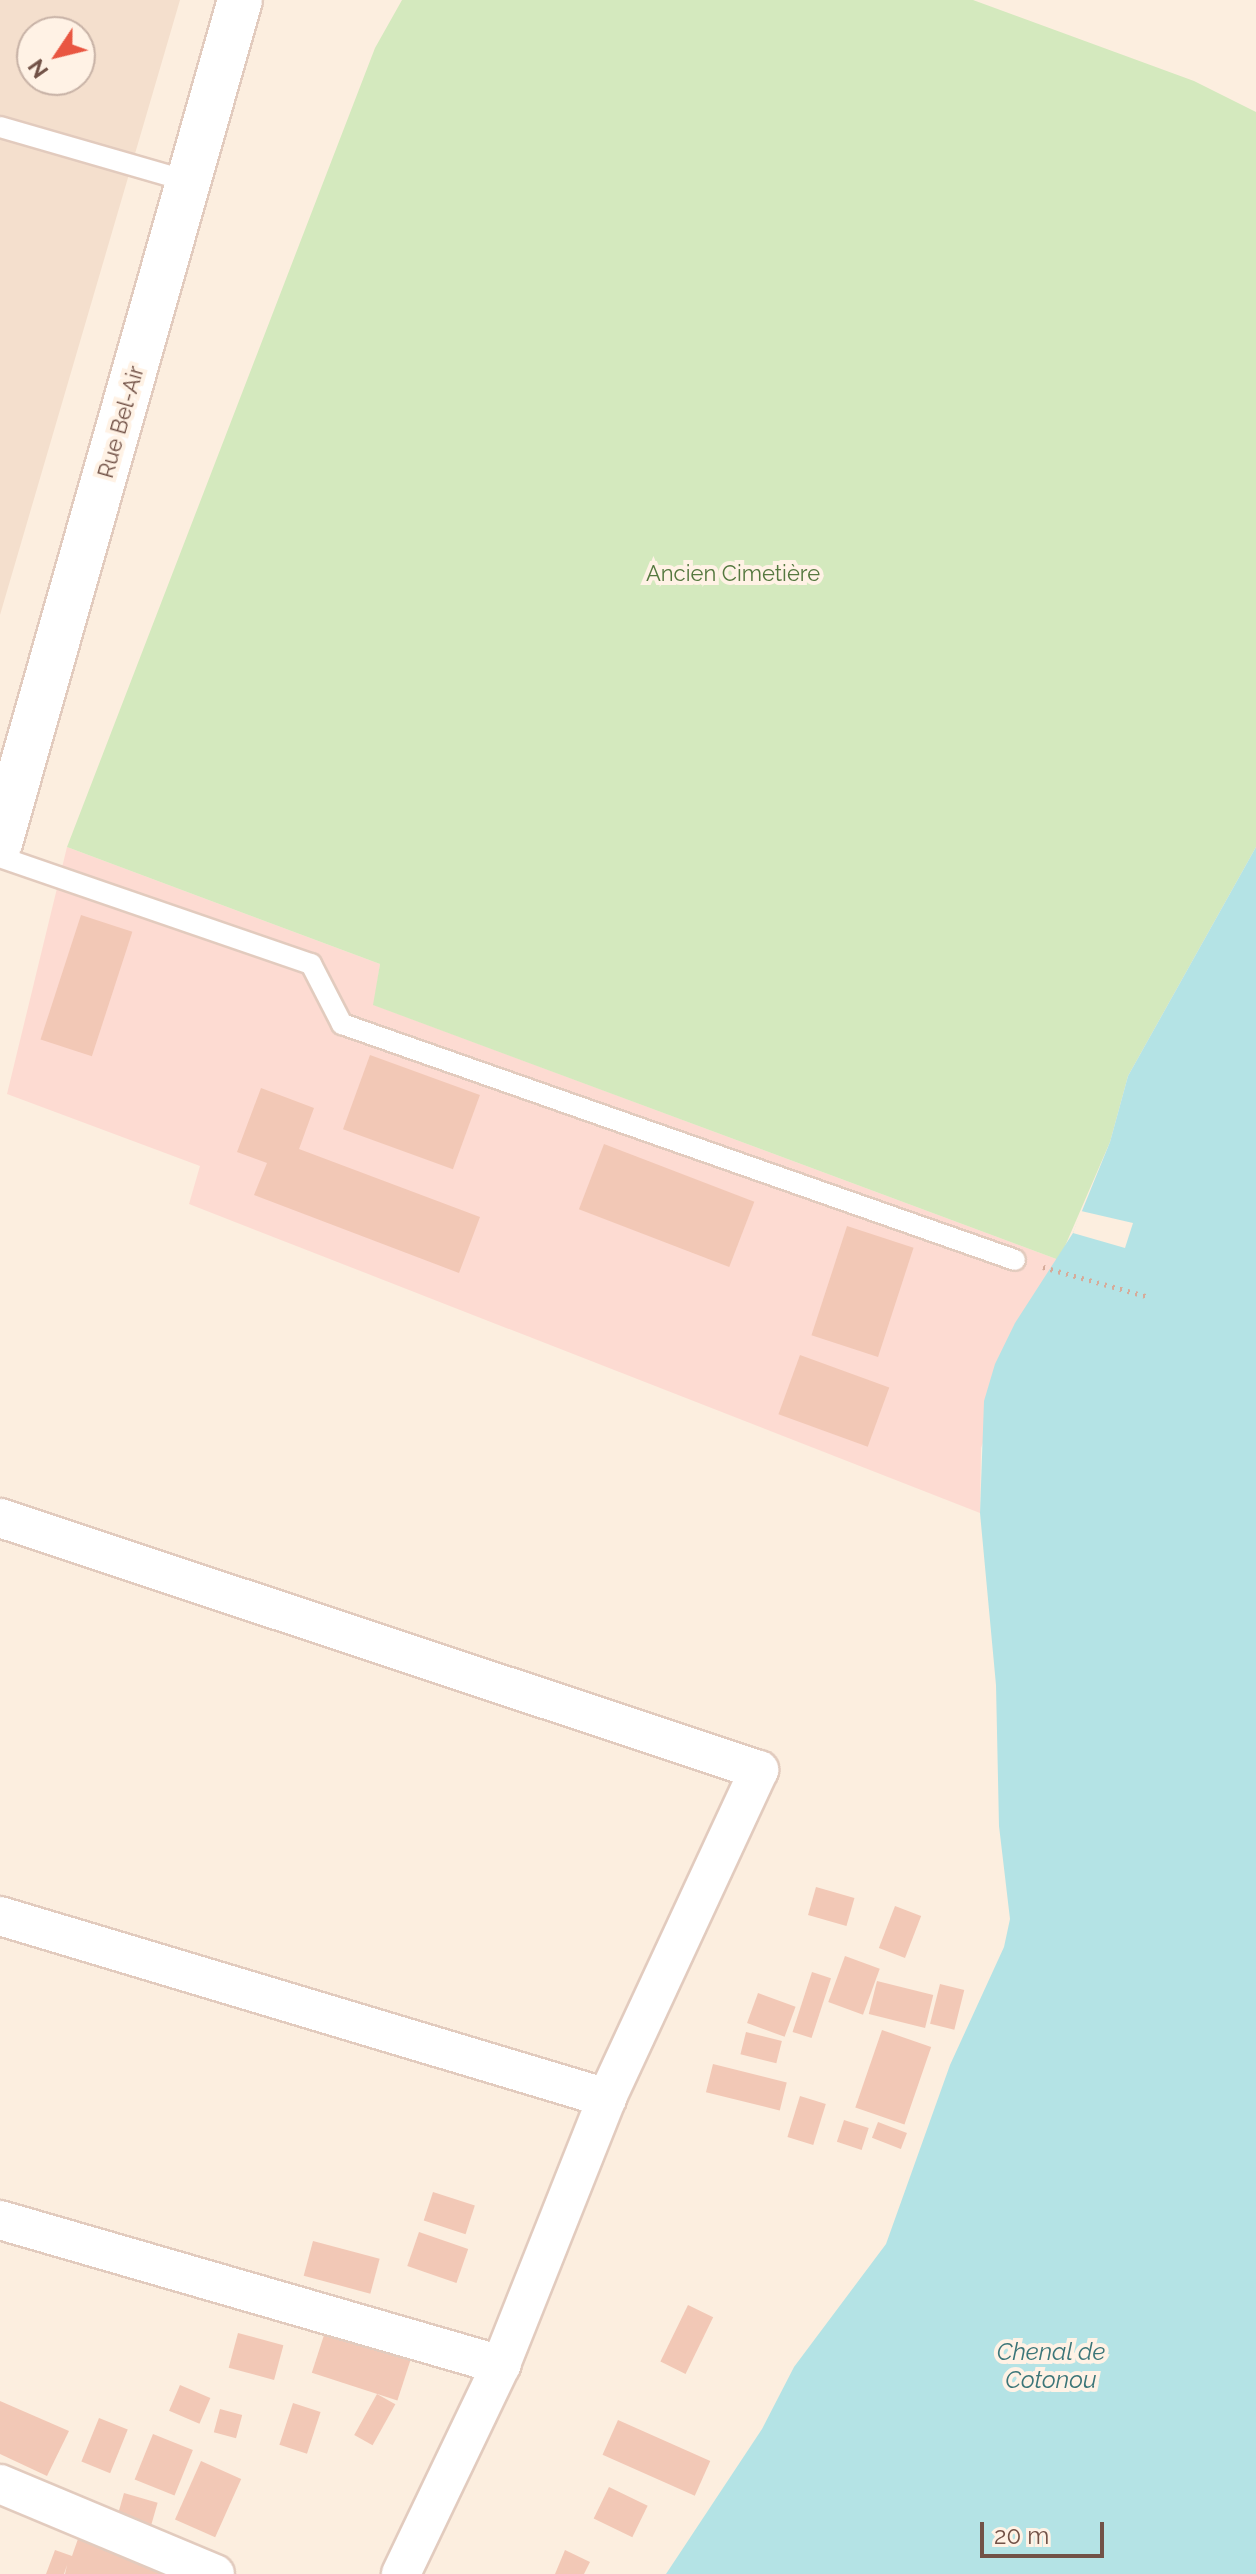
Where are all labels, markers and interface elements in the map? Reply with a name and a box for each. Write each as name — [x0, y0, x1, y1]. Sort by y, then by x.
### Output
north arrow — [16, 16, 96, 96]
text: N — [23, 54, 53, 83]
street label: Rue Bel-Air — [92, 363, 150, 481]
park label: Ancien Cimetière — [646, 561, 820, 587]
water label: Chenal de Cotonou — [996, 2338, 1106, 2394]
scale bar — [984, 2506, 1108, 2556]
text: 20 m — [994, 2521, 1049, 2550]

